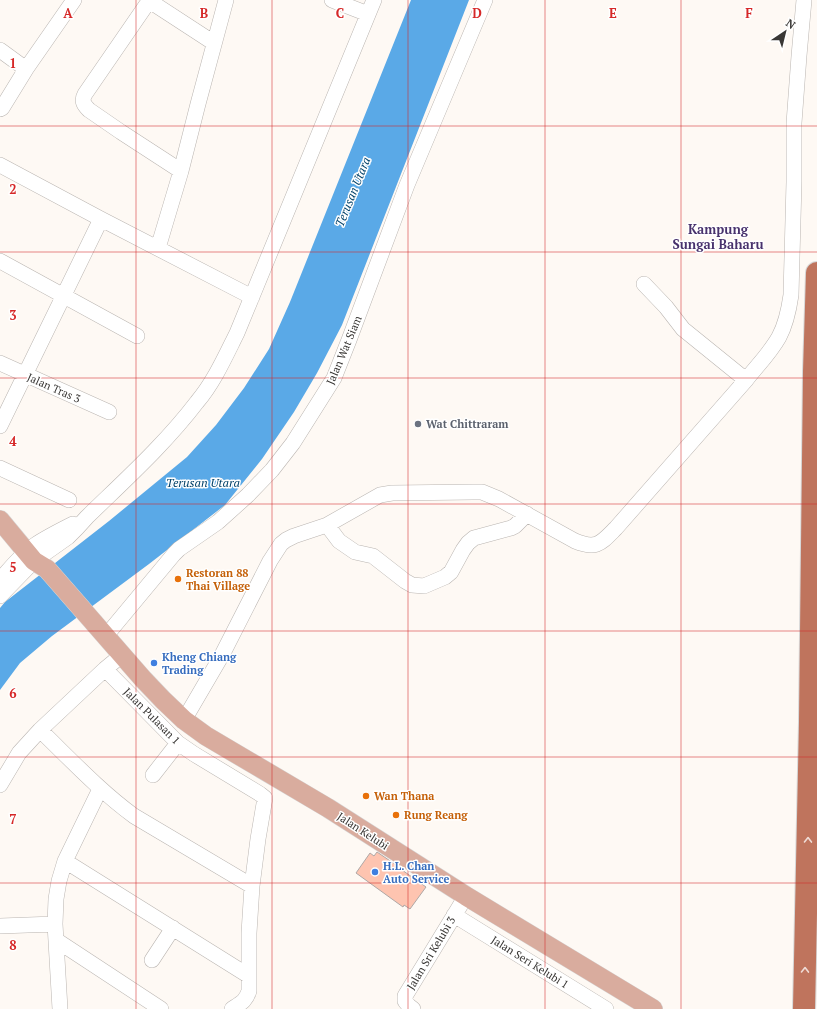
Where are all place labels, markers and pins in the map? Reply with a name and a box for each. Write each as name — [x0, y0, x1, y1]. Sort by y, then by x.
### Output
place label: Wat Chittraram — [426, 417, 509, 431]
marker: Wat Chittraram — [413, 419, 423, 429]
place label: Restoran 88 Thai Village — [186, 566, 250, 593]
marker: Restoran 88 Thai Village — [173, 574, 183, 584]
place label: Kheng Chiang Trading — [162, 650, 237, 677]
marker: Kheng Chiang Trading — [149, 658, 159, 668]
place label: Wan Thana — [374, 789, 435, 803]
marker: Wan Thana — [361, 791, 371, 801]
place label: Rung Reang — [404, 808, 468, 822]
marker: Rung Reang — [391, 810, 401, 820]
place label: H.L. Chan Auto Service — [383, 859, 449, 886]
marker: H.L. Chan Auto Service — [370, 867, 380, 877]

